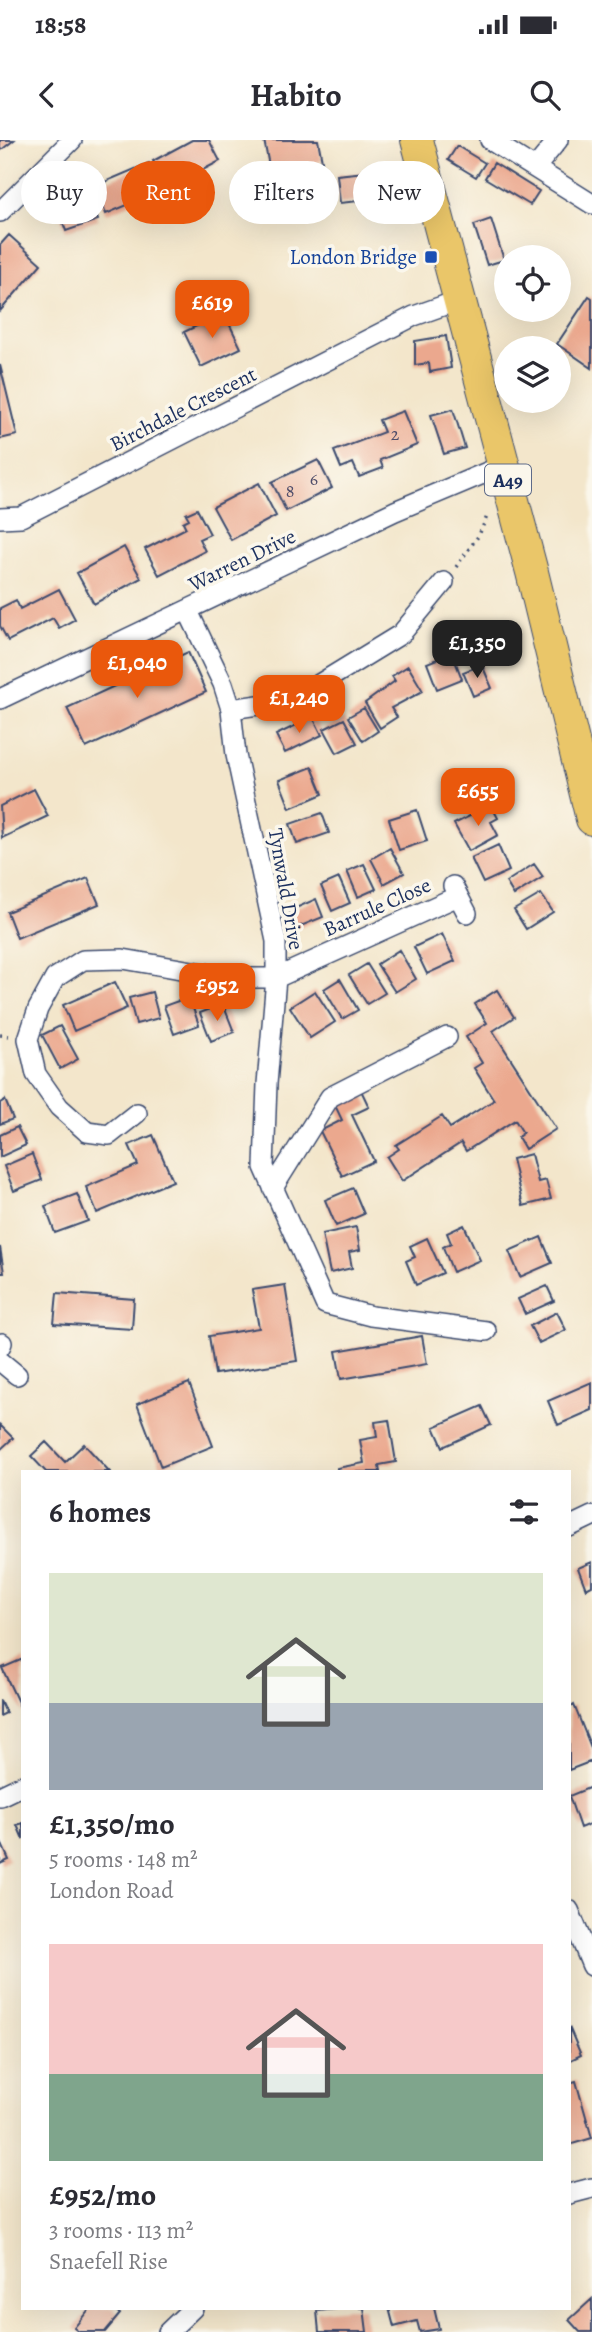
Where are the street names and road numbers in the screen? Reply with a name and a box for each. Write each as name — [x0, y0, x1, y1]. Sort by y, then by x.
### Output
street label: Birchdale Crescent — [105, 360, 261, 458]
road number: A49 — [485, 464, 531, 496]
street label: Warren Drive — [183, 522, 300, 598]
street label: Tynwald Drive — [262, 826, 310, 952]
street label: Barrule Close — [319, 871, 435, 943]

